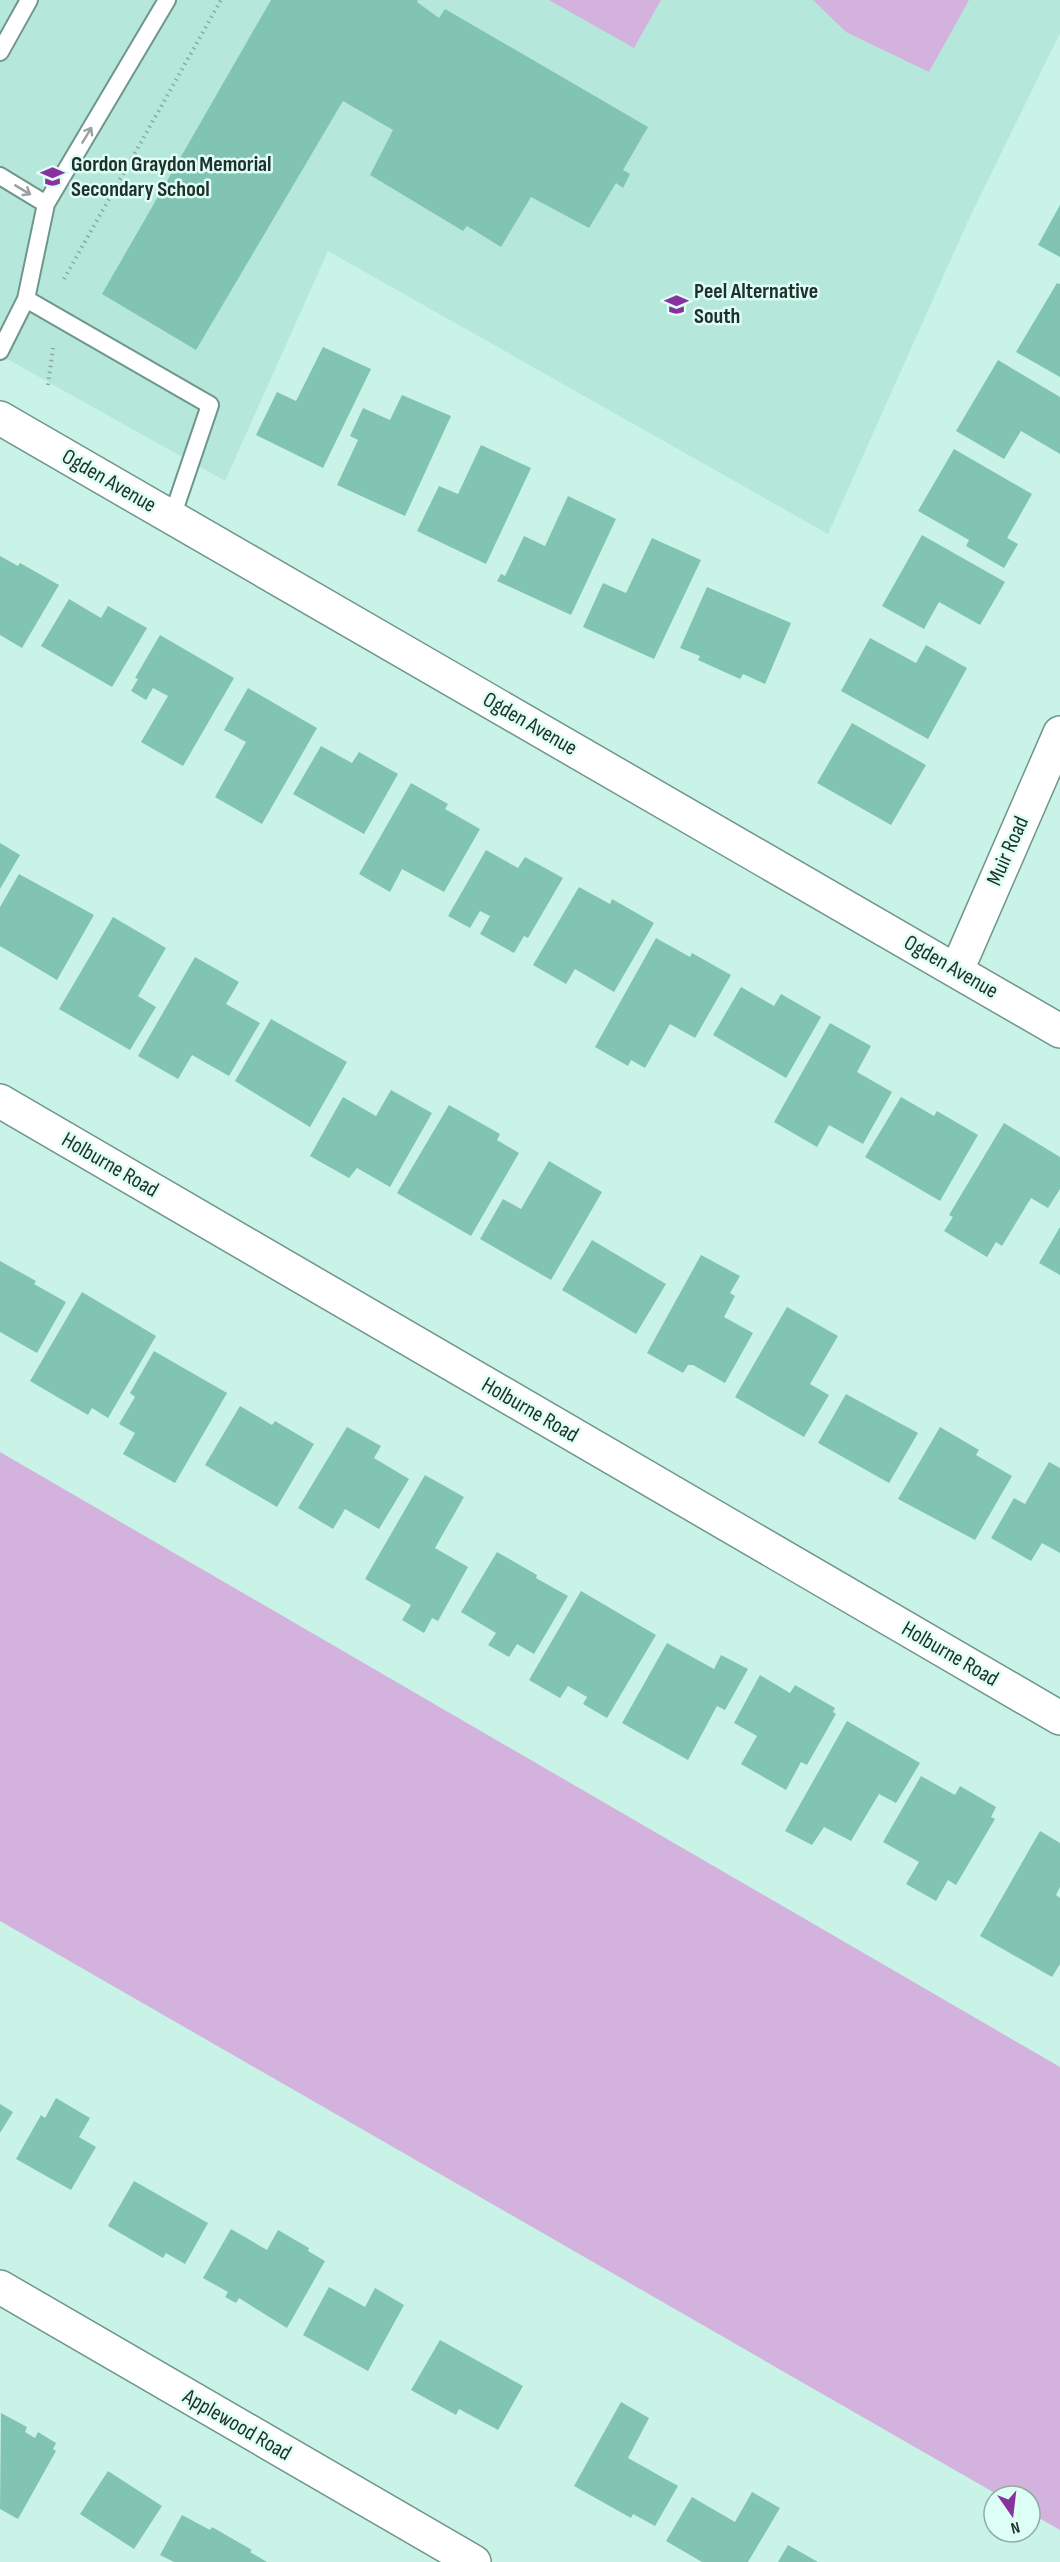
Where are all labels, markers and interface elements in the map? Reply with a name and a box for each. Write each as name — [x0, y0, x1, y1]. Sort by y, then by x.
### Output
one-way arrow — [81, 127, 93, 144]
place label: Gordon Graydon Memorial Secondary School — [71, 151, 272, 203]
school or university icon: Gordon Graydon Memorial Secondary School — [40, 164, 66, 190]
one-way arrow — [14, 184, 31, 196]
place label: Peel Alternative South — [694, 278, 818, 330]
school or university icon: Peel Alternative South — [663, 291, 689, 317]
street label: Ogden Avenue — [57, 443, 161, 519]
street label: Ogden Avenue — [478, 686, 582, 762]
street label: Muir Road — [981, 812, 1035, 890]
street label: Ogden Avenue — [899, 929, 1003, 1005]
street label: Holburne Road — [57, 1126, 163, 1204]
street label: Holburne Road — [477, 1371, 583, 1449]
street label: Holburne Road — [897, 1615, 1003, 1693]
street label: Applewood Road — [177, 2383, 296, 2467]
north arrow — [982, 2484, 1042, 2544]
text: N — [1009, 2517, 1022, 2537]

